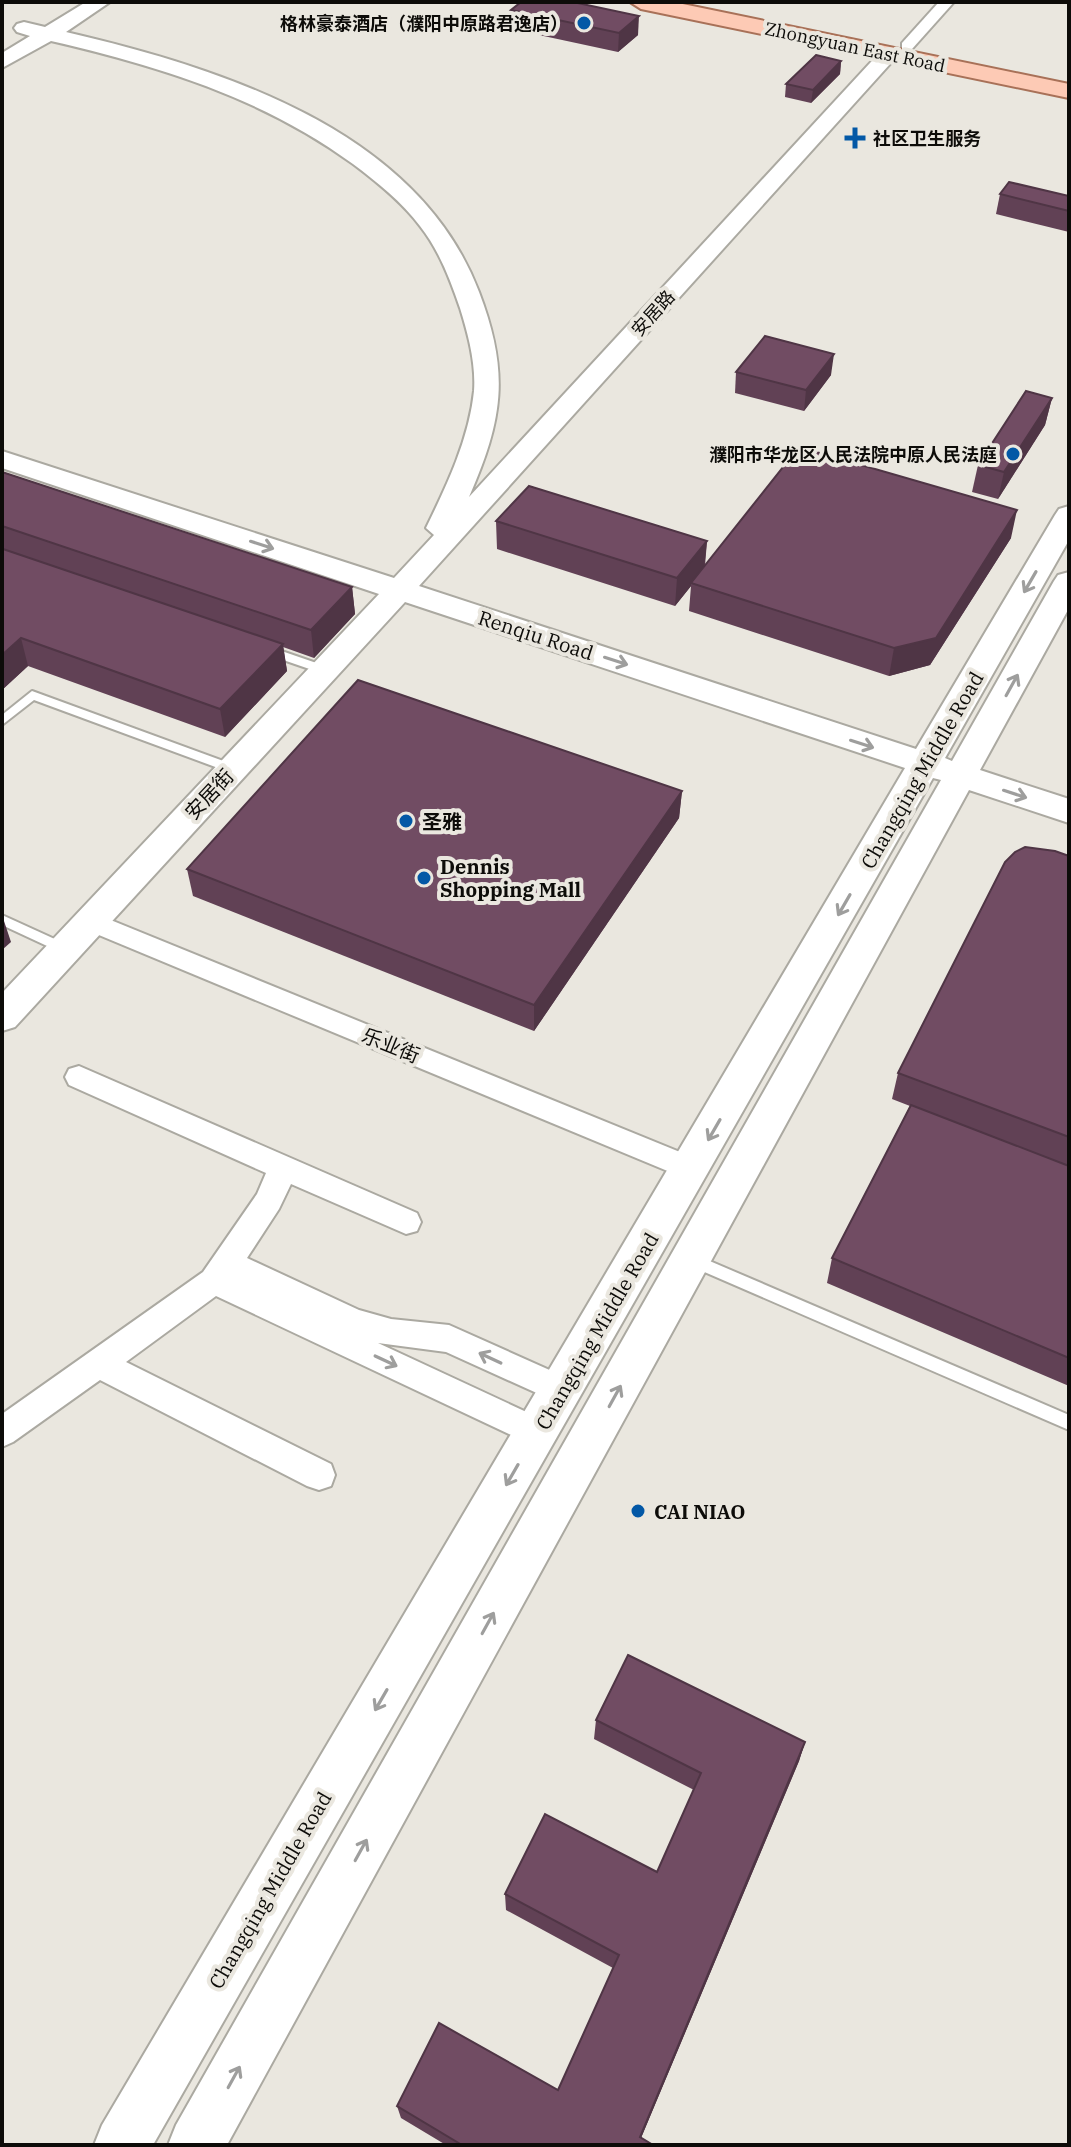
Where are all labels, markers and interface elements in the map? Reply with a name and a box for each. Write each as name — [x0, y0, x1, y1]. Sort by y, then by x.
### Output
place label: 格林豪泰酒店（濮阳中原路君逸店） — [280, 12, 568, 35]
marker: 格林豪泰酒店（濮阳中原路君逸店） — [575, 14, 593, 32]
street label: Zhongyuan East Road — [763, 17, 947, 77]
marker: 社区卫生服务 — [844, 127, 866, 149]
place label: 社区卫生服务 — [873, 127, 981, 150]
street label: 安居路 — [626, 285, 680, 341]
place label: 濮阳市华龙区人民法院中原人民法庭 — [709, 443, 997, 466]
marker: 濮阳市华龙区人民法院中原人民法庭 — [1004, 445, 1022, 463]
one-way arrow — [250, 538, 275, 553]
one-way arrow — [1022, 570, 1038, 593]
street label: Renqiu Road — [475, 604, 597, 666]
one-way arrow — [603, 655, 628, 670]
street label: Changqing Middle Road — [854, 666, 990, 874]
one-way arrow — [1005, 674, 1020, 698]
one-way arrow — [850, 737, 875, 752]
street label: 安居街 — [179, 763, 239, 825]
one-way arrow — [1002, 787, 1027, 802]
place label: 圣雅 — [422, 808, 462, 835]
marker: 圣雅 — [397, 812, 415, 830]
place label: Dennis Shopping Mall — [440, 853, 581, 903]
marker: Dennis Shopping Mall — [415, 869, 433, 887]
one-way arrow — [836, 893, 852, 916]
street label: 乐业街 — [358, 1021, 424, 1069]
one-way arrow — [706, 1118, 722, 1141]
street label: Changqing Middle Road — [529, 1227, 665, 1435]
one-way arrow — [479, 1349, 503, 1364]
one-way arrow — [373, 1355, 398, 1370]
one-way arrow — [607, 1385, 623, 1408]
one-way arrow — [504, 1463, 520, 1486]
place label: CAI NIAO — [654, 1498, 745, 1525]
marker: CAI NIAO — [629, 1502, 647, 1520]
one-way arrow — [480, 1612, 496, 1635]
one-way arrow — [373, 1688, 389, 1711]
street label: Changqing Middle Road — [202, 1786, 338, 1994]
one-way arrow — [353, 1839, 369, 1862]
one-way arrow — [226, 2066, 242, 2089]

